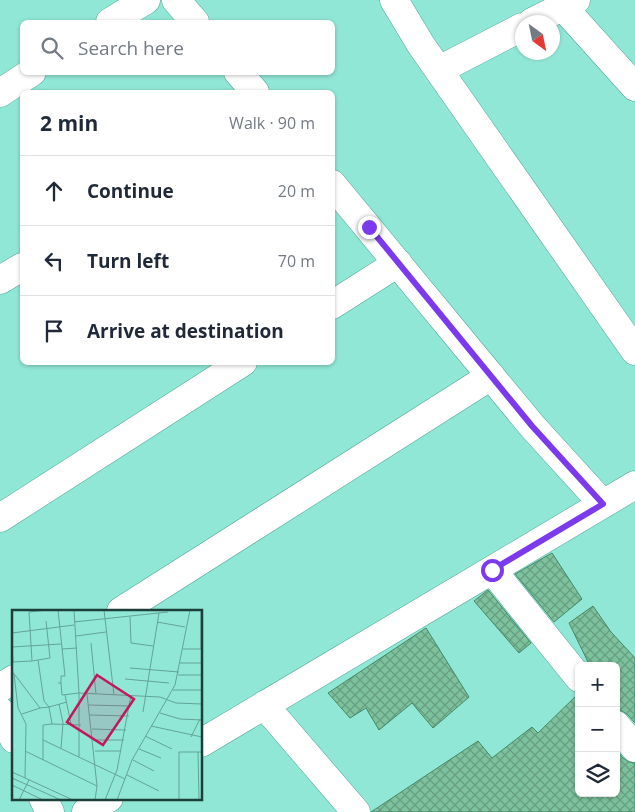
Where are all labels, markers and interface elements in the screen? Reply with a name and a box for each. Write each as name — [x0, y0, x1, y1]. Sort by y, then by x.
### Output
north arrow — [515, 15, 560, 60]
search box — [20, 20, 335, 75]
icon: search — [38, 34, 66, 62]
text: Search here — [78, 35, 184, 61]
text: 2 min — [40, 109, 98, 137]
text: Walk · 90 m — [229, 112, 315, 134]
icon: ahead — [40, 177, 68, 205]
text: Continue — [87, 178, 174, 204]
text: 20 m — [278, 180, 315, 202]
route end — [358, 216, 381, 239]
icon: left — [40, 247, 68, 275]
text: Turn left — [87, 248, 169, 274]
text: 70 m — [278, 250, 315, 272]
icon: arrive — [40, 317, 68, 345]
text: Arrive at destination — [87, 318, 284, 344]
route start — [481, 559, 504, 582]
inset map — [12, 610, 202, 800]
map controls — [575, 662, 620, 797]
button: + — [575, 662, 620, 707]
button: − — [575, 707, 620, 752]
button: layers — [575, 752, 620, 797]

